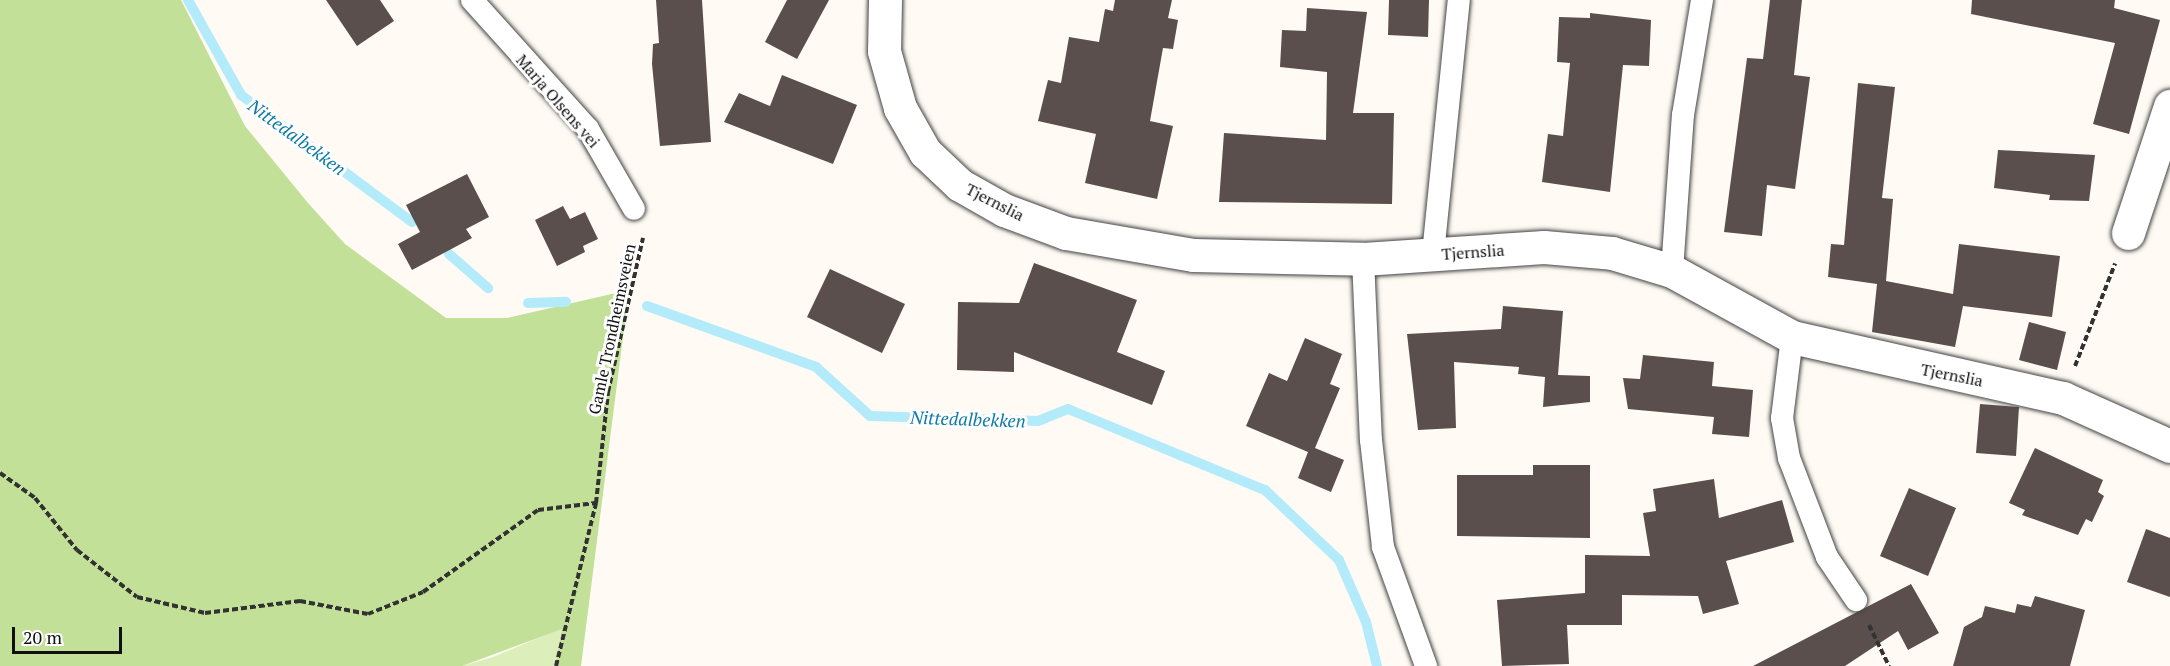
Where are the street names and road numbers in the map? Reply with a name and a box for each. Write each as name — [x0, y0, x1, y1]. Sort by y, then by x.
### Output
street label: Marja Olsens vei — [512, 50, 604, 152]
street label: Tjernslia — [963, 179, 1027, 225]
street label: Tjernslia — [1441, 240, 1505, 264]
street label: Gamle Trondheimsveien — [585, 242, 639, 416]
street label: Tjernslia — [1919, 360, 1985, 390]

